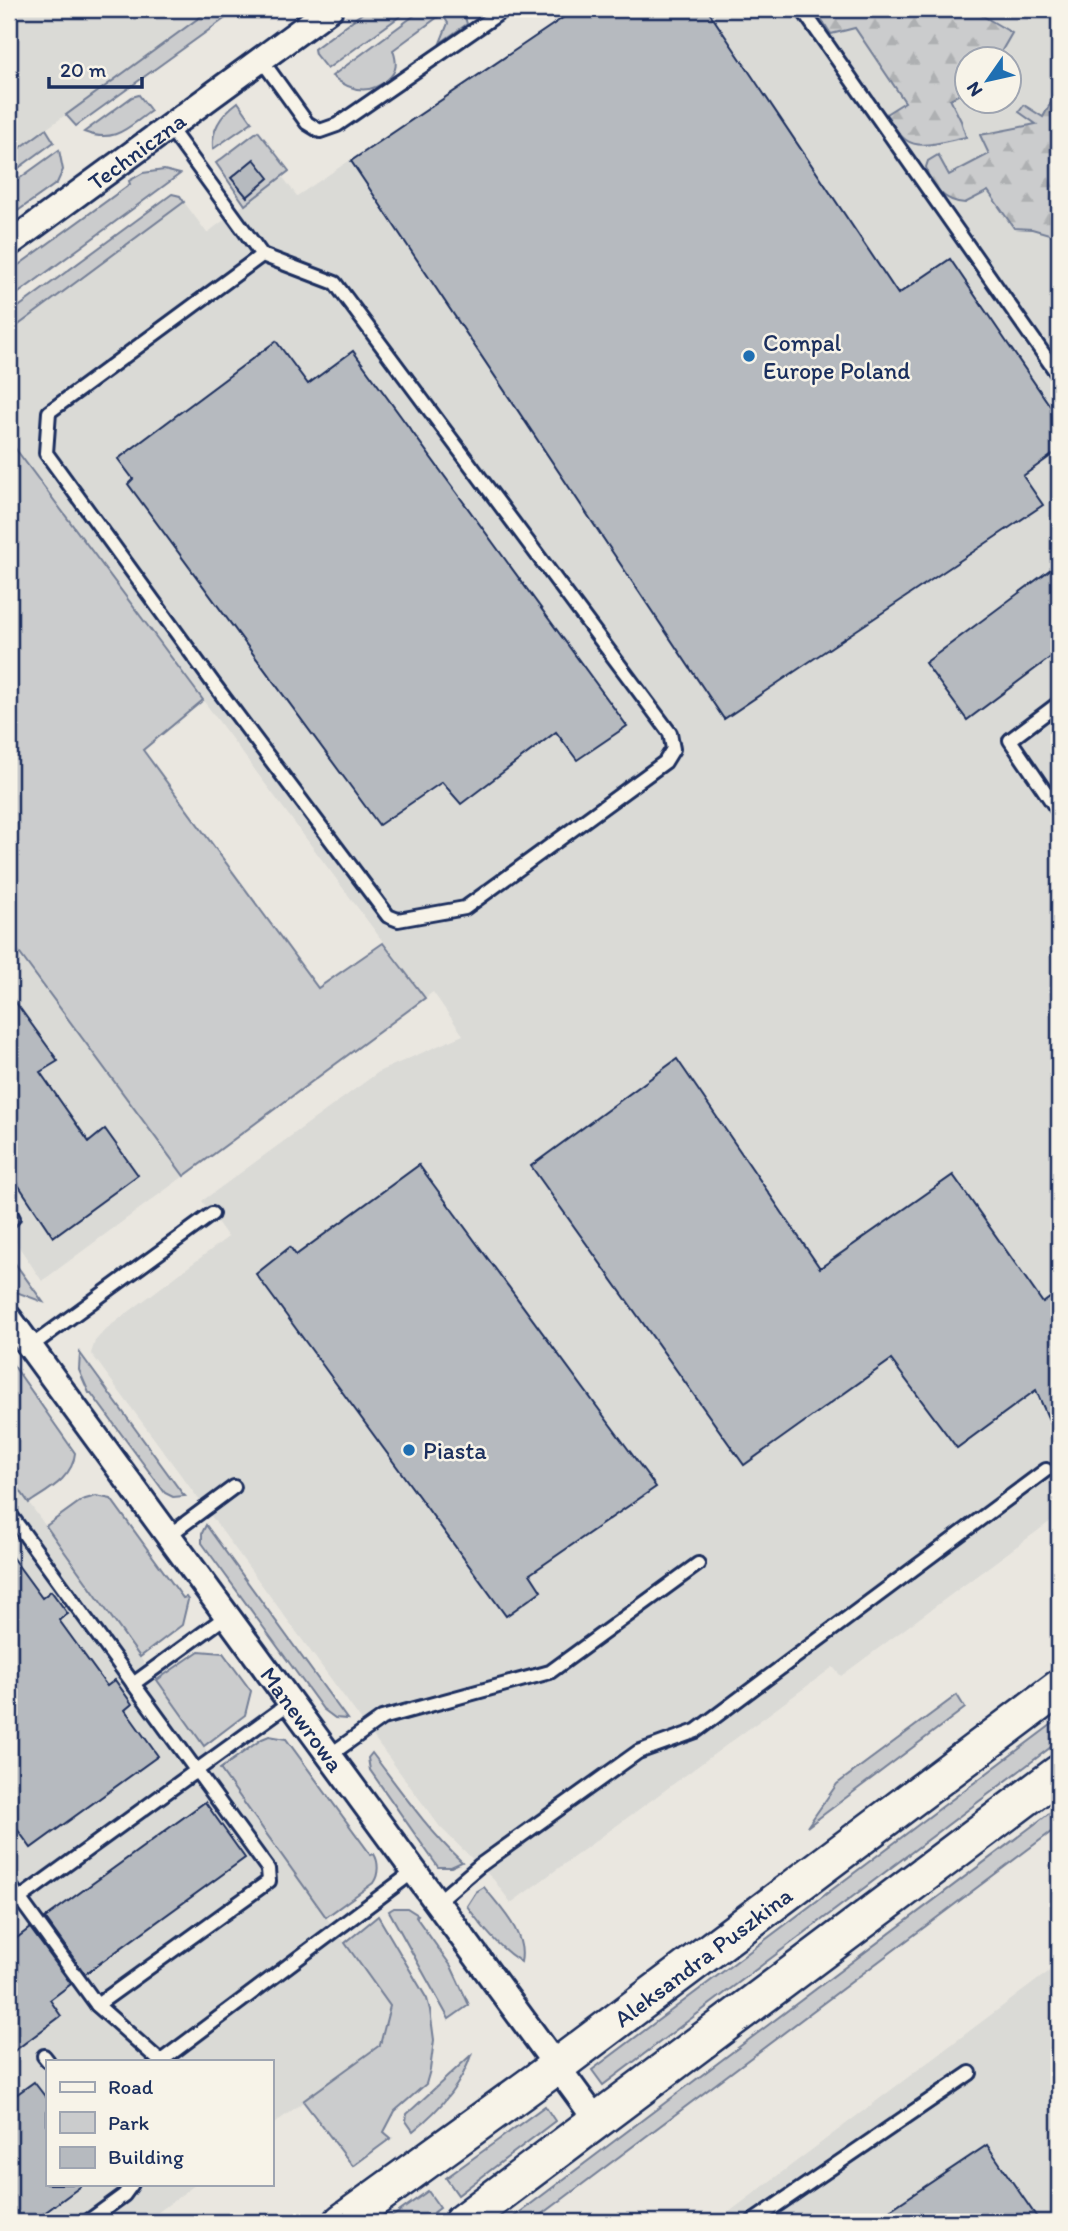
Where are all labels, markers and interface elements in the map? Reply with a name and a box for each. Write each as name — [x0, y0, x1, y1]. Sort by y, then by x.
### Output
scale bar — [49, 46, 142, 90]
north arrow — [953, 46, 1023, 116]
text: 20 m — [60, 57, 107, 82]
text: N — [961, 77, 987, 101]
street label: Techniczna — [82, 105, 192, 196]
place label: Compal Europe Poland — [763, 328, 910, 385]
marker: Compal Europe Poland — [741, 348, 757, 364]
place label: Piasta — [423, 1436, 487, 1465]
marker: Piasta — [401, 1442, 417, 1458]
street label: Manewrowa — [255, 1661, 351, 1778]
street label: Aleksandra Puszkina — [608, 1880, 798, 2033]
legend — [46, 2060, 273, 2186]
text: Road — [108, 2074, 154, 2099]
text: Park — [108, 2110, 150, 2135]
text: Building — [108, 2144, 184, 2169]

